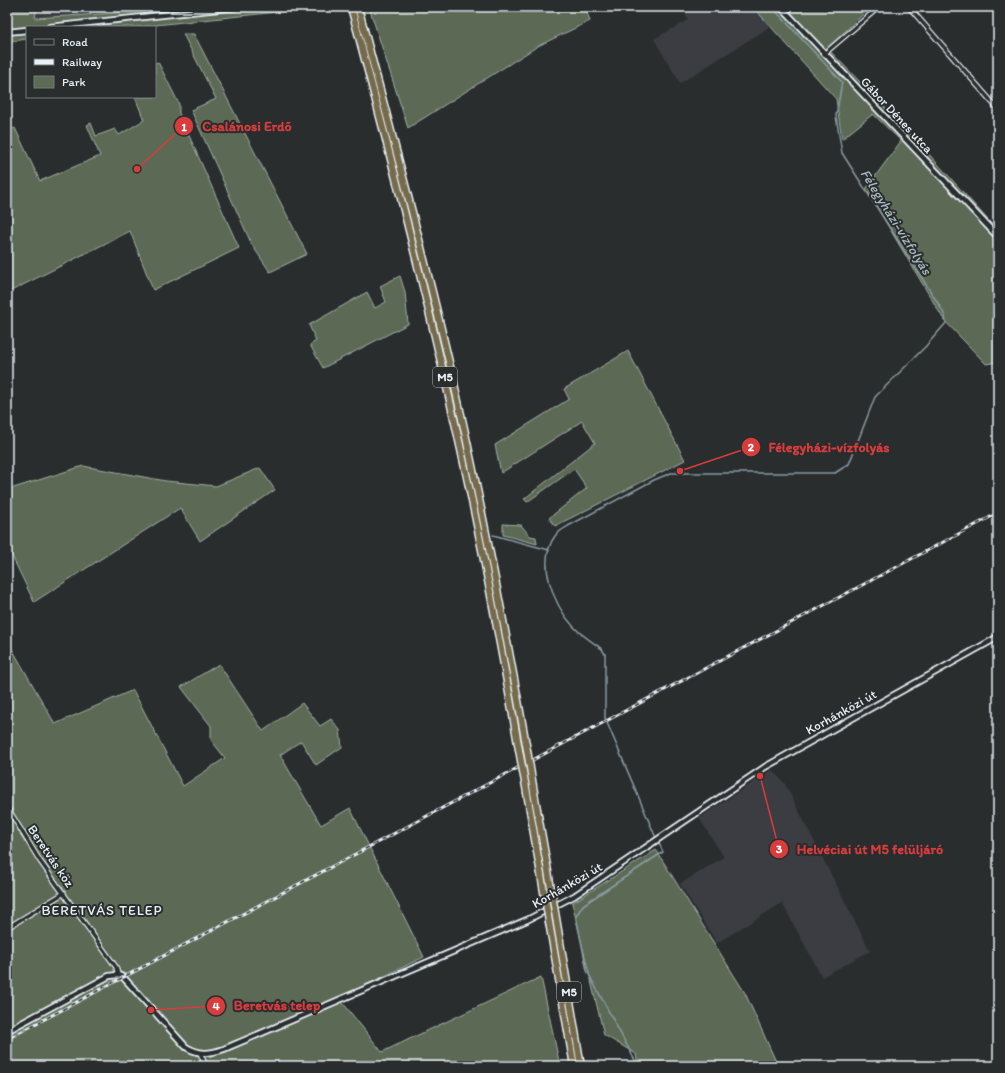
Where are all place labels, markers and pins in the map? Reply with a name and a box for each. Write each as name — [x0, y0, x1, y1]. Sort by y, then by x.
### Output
callout: Csalánosi Erdő — [174, 113, 300, 139]
callout: Félegyházi-vízfolyás — [741, 434, 898, 460]
callout: Helvéciai út M5 felüljáró — [769, 836, 951, 862]
callout: Beretvás telep — [206, 993, 328, 1019]

